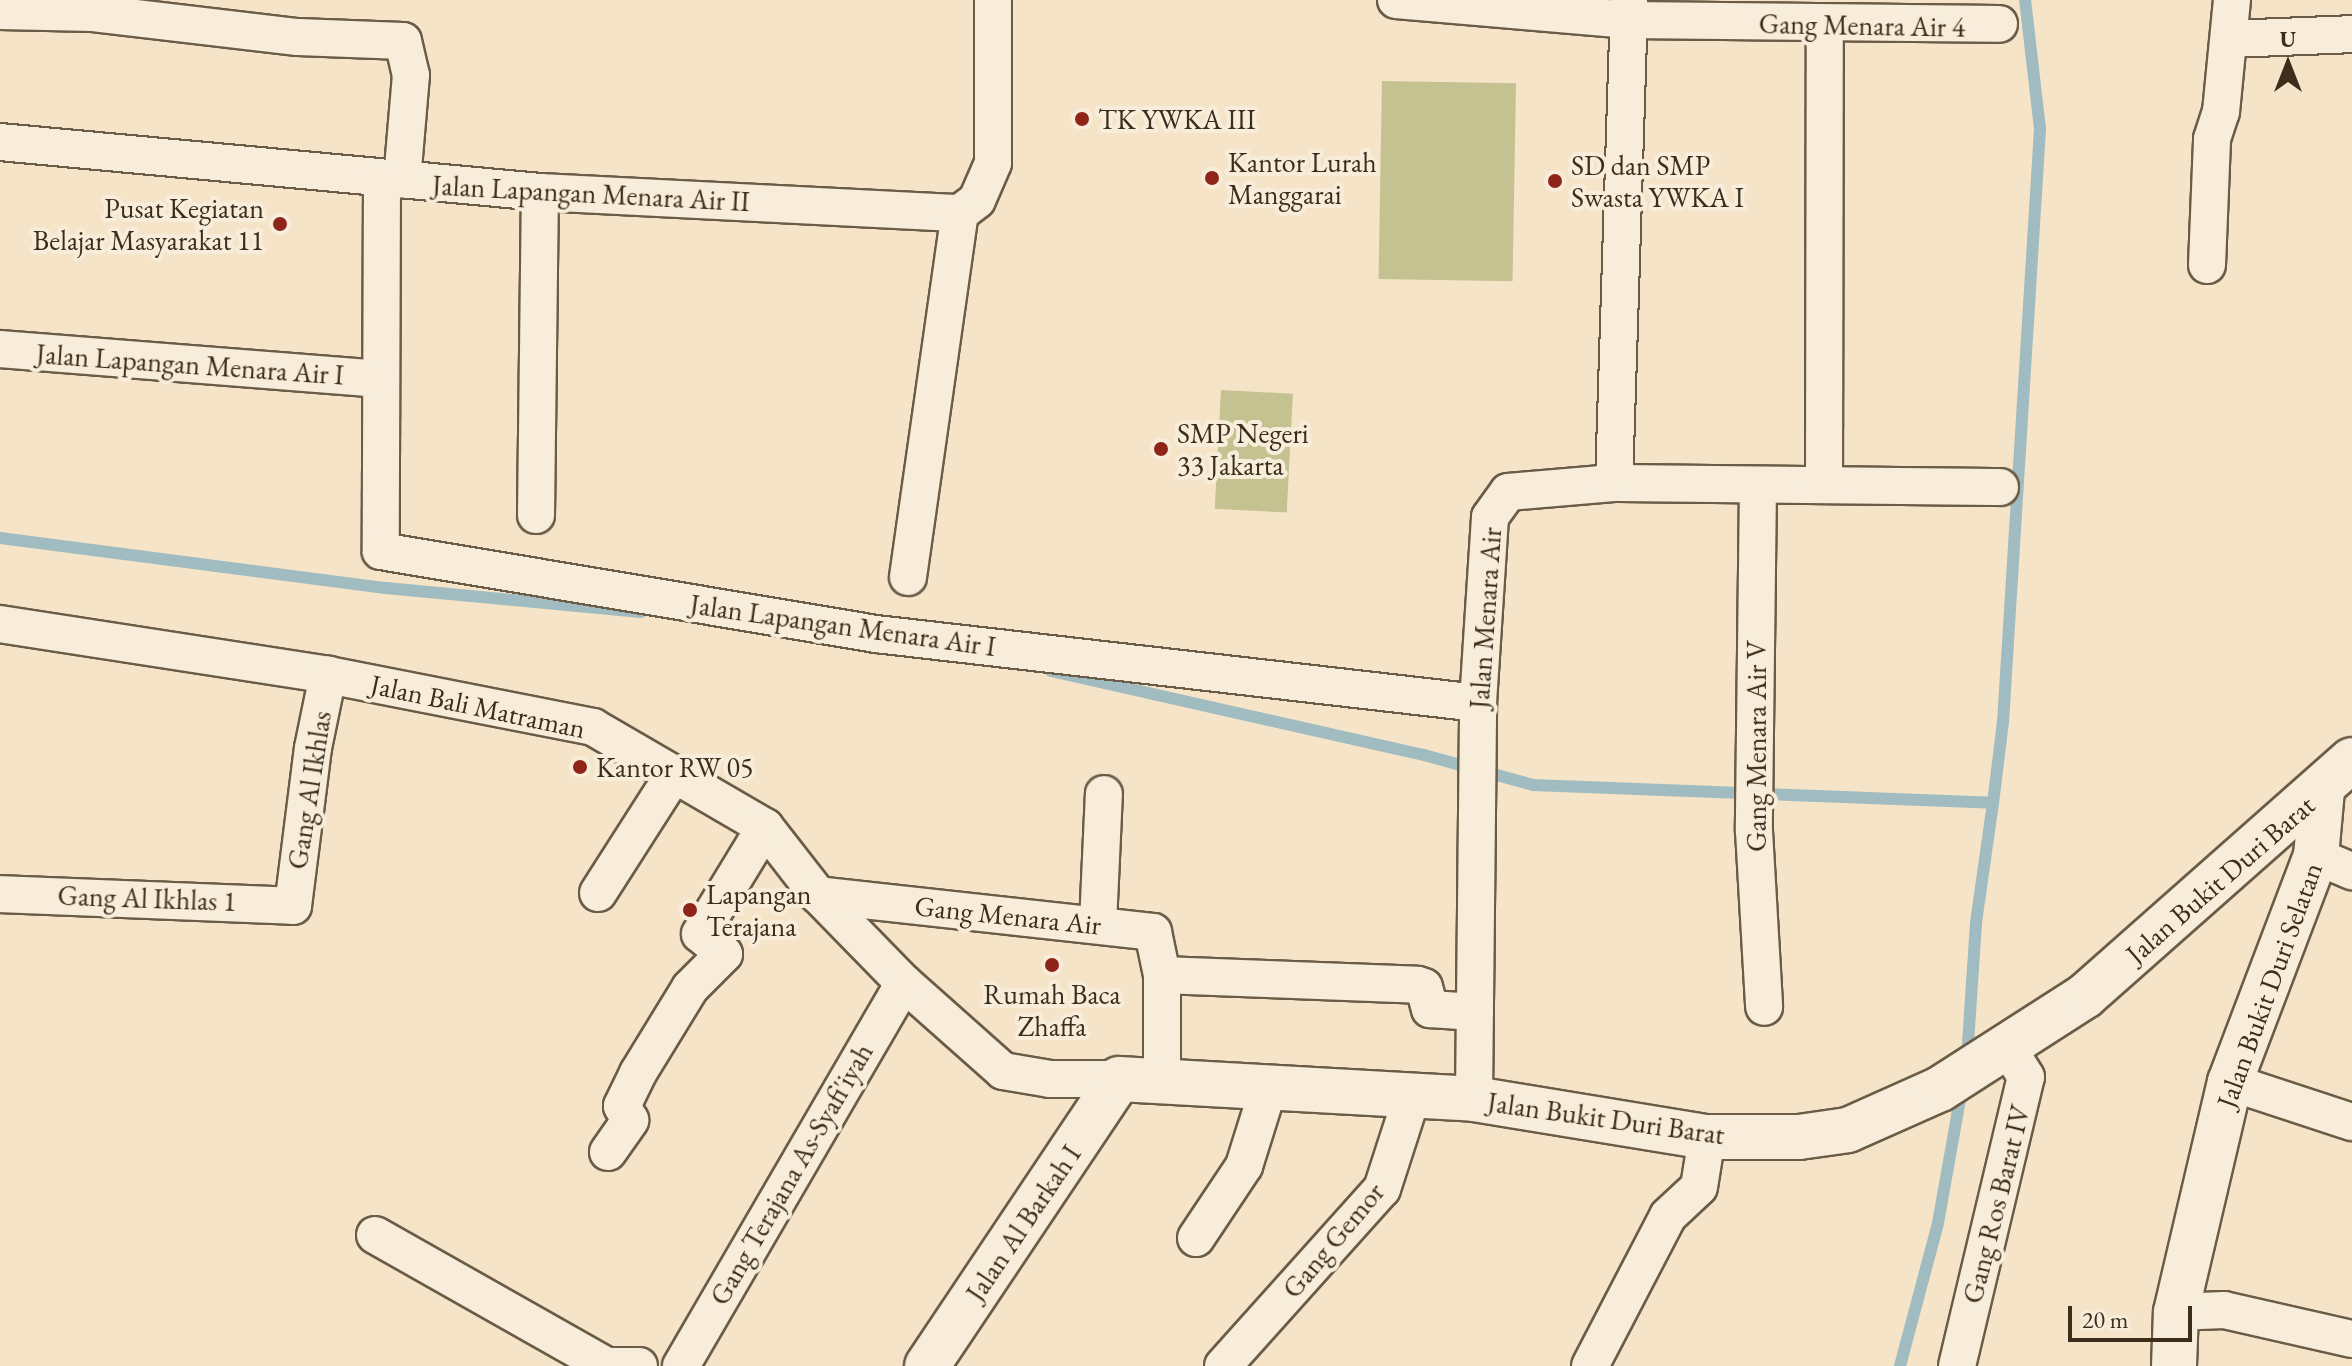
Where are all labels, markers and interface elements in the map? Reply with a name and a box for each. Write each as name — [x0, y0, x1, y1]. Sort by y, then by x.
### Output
street label: Gang Menara Air 4 — [1759, 6, 1965, 44]
north arrow — [2248, 24, 2328, 104]
text: U — [2280, 25, 2296, 54]
place label: TK YWKA III — [1098, 102, 1256, 136]
marker: TK YWKA III — [1073, 110, 1091, 128]
place label: Kantor Lurah Manggarai — [1228, 145, 1377, 211]
place label: SD dan SMP Swasta YWKA I — [1571, 148, 1744, 214]
street label: Jalan Lapangan Menara Air II — [431, 168, 751, 218]
marker: Kantor Lurah Manggarai — [1203, 169, 1221, 187]
marker: SD dan SMP Swasta YWKA I — [1546, 172, 1564, 190]
place label: Pusat Kegiatan Belajar Masyarakat 11 — [33, 191, 264, 257]
marker: Pusat Kegiatan Belajar Masyarakat 11 — [271, 215, 289, 233]
street label: Jalan Lapangan Menara Air I — [35, 336, 345, 392]
place label: SMP Negeri 33 Jakarta — [1177, 416, 1309, 482]
marker: SMP Negeri 33 Jakarta — [1152, 440, 1170, 458]
street label: Jalan Menara Air — [1462, 526, 1508, 710]
street label: Jalan Lapangan Menara Air I — [688, 587, 998, 663]
street label: Gang Menara Air V — [1739, 640, 1773, 852]
street label: Jalan Bali Matraman — [368, 667, 588, 745]
street label: Gang Al Ikhlas — [280, 708, 338, 872]
place label: Kantor RW 05 — [596, 750, 753, 784]
marker: Kantor RW 05 — [571, 758, 589, 776]
street label: Jalan Bukit Duri Barat — [2119, 788, 2321, 970]
street label: Jalan Bukit Duri Selatan — [2209, 858, 2329, 1112]
place label: Lapangan Terajana — [706, 877, 812, 943]
street label: Gang Al Ikhlas 1 — [57, 878, 237, 918]
street label: Gang Menara Air — [913, 888, 1103, 942]
marker: Lapangan Terajana — [681, 901, 699, 919]
marker: Rumah Baca Zhaffa — [1043, 956, 1061, 974]
place label: Rumah Baca Zhaffa — [983, 977, 1121, 1043]
street label: Gang Terajana As-Syafi'iyah — [702, 1037, 880, 1311]
street label: Jalan Bukit Duri Barat — [1485, 1085, 1727, 1151]
street label: Gang Ros Barat IV — [1955, 1101, 2037, 1307]
street label: Jalan Al Barkah I — [958, 1138, 1088, 1308]
street label: Gang Gemor — [1275, 1175, 1391, 1305]
scale bar — [2072, 1290, 2196, 1340]
text: 20 m — [2082, 1304, 2129, 1335]

